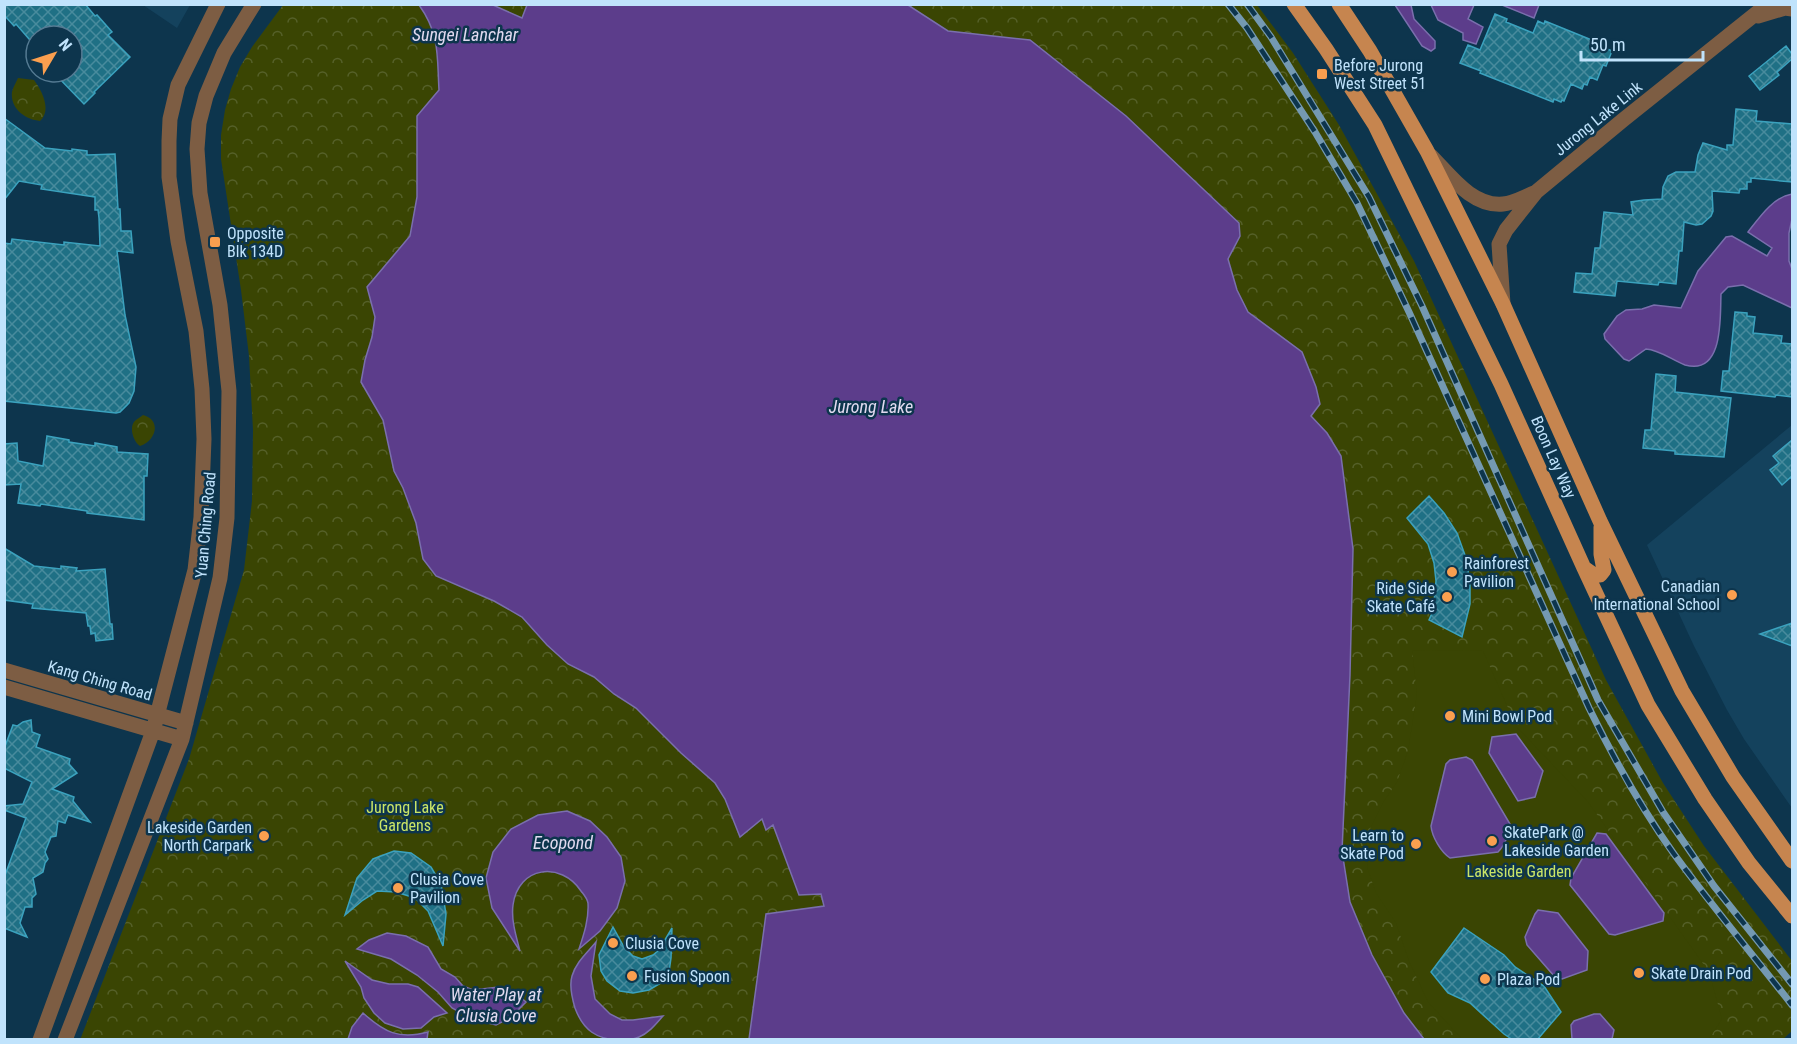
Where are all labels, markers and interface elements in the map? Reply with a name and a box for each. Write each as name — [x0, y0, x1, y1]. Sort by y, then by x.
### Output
north arrow — [24, 24, 84, 84]
water label: Sungei Lanchar — [412, 24, 519, 45]
scale bar — [1581, 24, 1702, 62]
text: 50 m — [1590, 34, 1625, 55]
text: N — [55, 35, 76, 55]
place label: Before Jurong West Street 51 — [1334, 56, 1426, 93]
marker: Before Jurong West Street 51 — [1315, 67, 1329, 81]
street label: Jurong Lake Link — [1551, 77, 1647, 160]
place label: Opposite Blk 134D — [227, 224, 284, 261]
marker: Opposite Blk 134D — [208, 235, 222, 249]
water label: Jurong Lake — [829, 396, 913, 417]
street label: Boon Lay Way — [1527, 413, 1580, 501]
street label: Yuan Ching Road — [191, 471, 220, 579]
place label: Rainforest Pavilion — [1464, 554, 1529, 591]
marker: Rainforest Pavilion — [1445, 565, 1459, 579]
place label: Canadian International School — [1593, 577, 1720, 614]
place label: Ride Side Skate Café — [1367, 579, 1435, 616]
marker: Canadian International School — [1725, 588, 1739, 602]
marker: Ride Side Skate Café — [1440, 590, 1454, 604]
street label: Kang Ching Road — [46, 657, 154, 704]
place label: Mini Bowl Pod — [1462, 707, 1552, 726]
marker: Mini Bowl Pod — [1443, 709, 1457, 723]
park label: Jurong Lake Gardens — [366, 798, 444, 835]
place label: Lakeside Garden North Carpark — [147, 818, 253, 855]
place label: SkatePark @ Lakeside Garden — [1504, 823, 1609, 860]
place label: Learn to Skate Pod — [1340, 826, 1404, 863]
marker: Lakeside Garden North Carpark — [257, 829, 271, 843]
water label: Ecopond — [533, 832, 593, 853]
marker: SkatePark @ Lakeside Garden — [1485, 834, 1499, 848]
marker: Learn to Skate Pod — [1409, 837, 1423, 851]
park label: Lakeside Garden — [1467, 862, 1571, 881]
place label: Clusia Cove Pavilion — [410, 870, 484, 907]
marker: Clusia Cove Pavilion — [391, 881, 405, 895]
place label: Clusia Cove — [625, 934, 699, 953]
marker: Clusia Cove — [606, 936, 620, 950]
place label: Skate Drain Pod — [1651, 964, 1751, 983]
marker: Skate Drain Pod — [1632, 966, 1646, 980]
place label: Fusion Spoon — [644, 967, 730, 986]
marker: Fusion Spoon — [625, 969, 639, 983]
place label: Plaza Pod — [1497, 970, 1560, 989]
marker: Plaza Pod — [1478, 972, 1492, 986]
water label: Water Play at Clusia Cove — [451, 984, 542, 1026]

